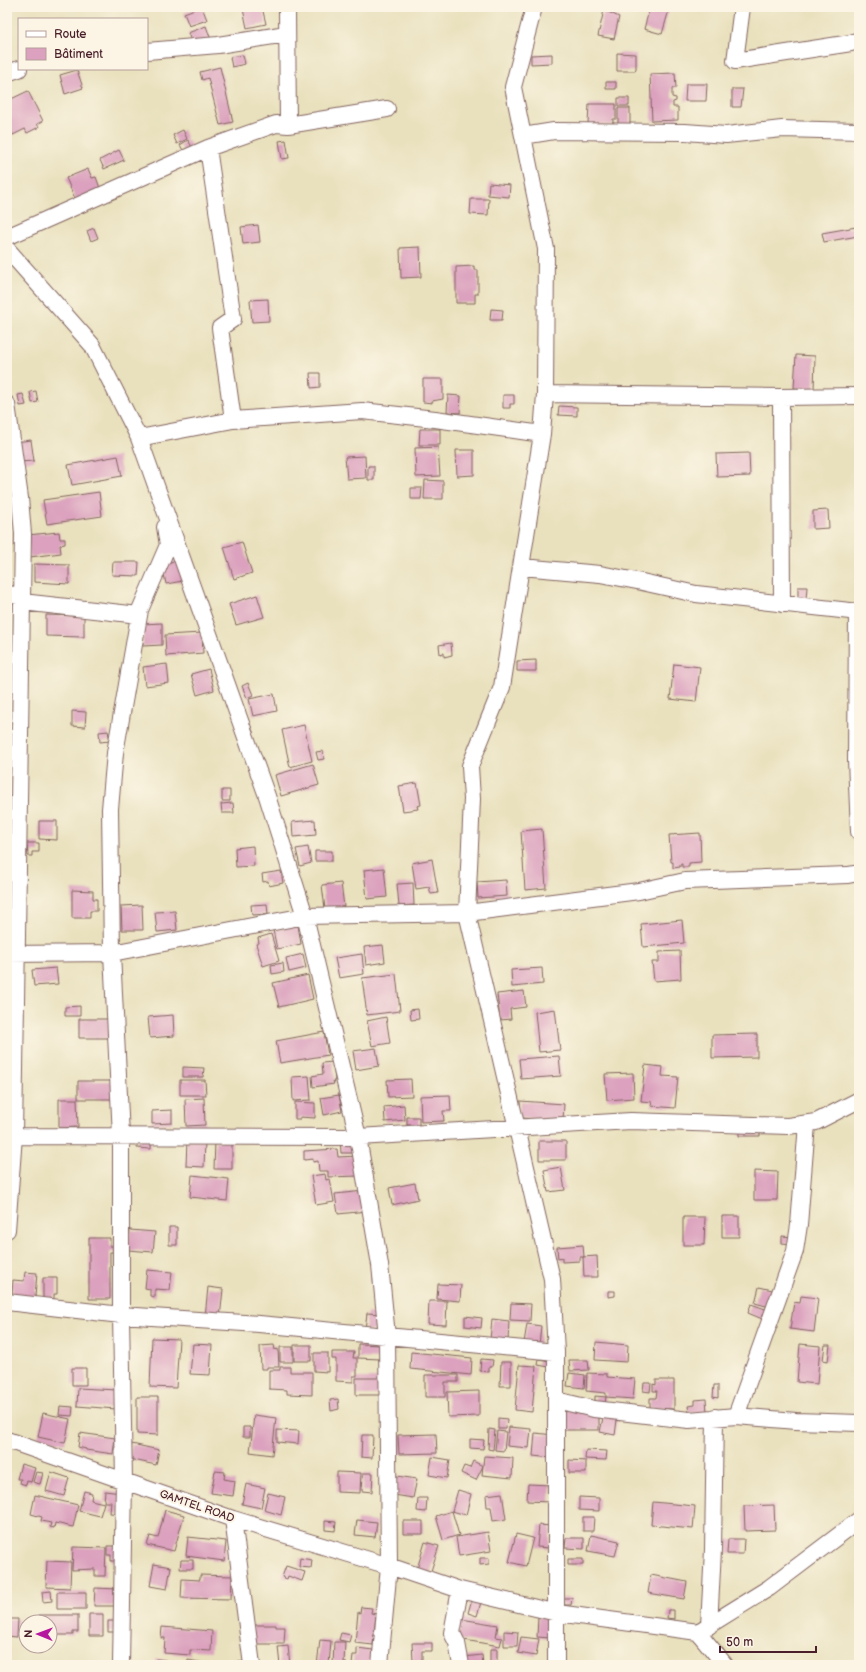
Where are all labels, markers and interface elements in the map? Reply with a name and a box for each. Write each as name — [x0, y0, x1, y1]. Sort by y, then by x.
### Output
legend — [18, 18, 148, 70]
text: Route — [54, 27, 86, 42]
text: Bâtiment — [54, 47, 103, 62]
street label: GAMTEL ROAD — [158, 1487, 236, 1525]
north arrow — [18, 1614, 58, 1654]
scale bar — [720, 1628, 816, 1654]
text: N — [22, 1630, 35, 1638]
text: 50 m — [726, 1635, 753, 1650]

